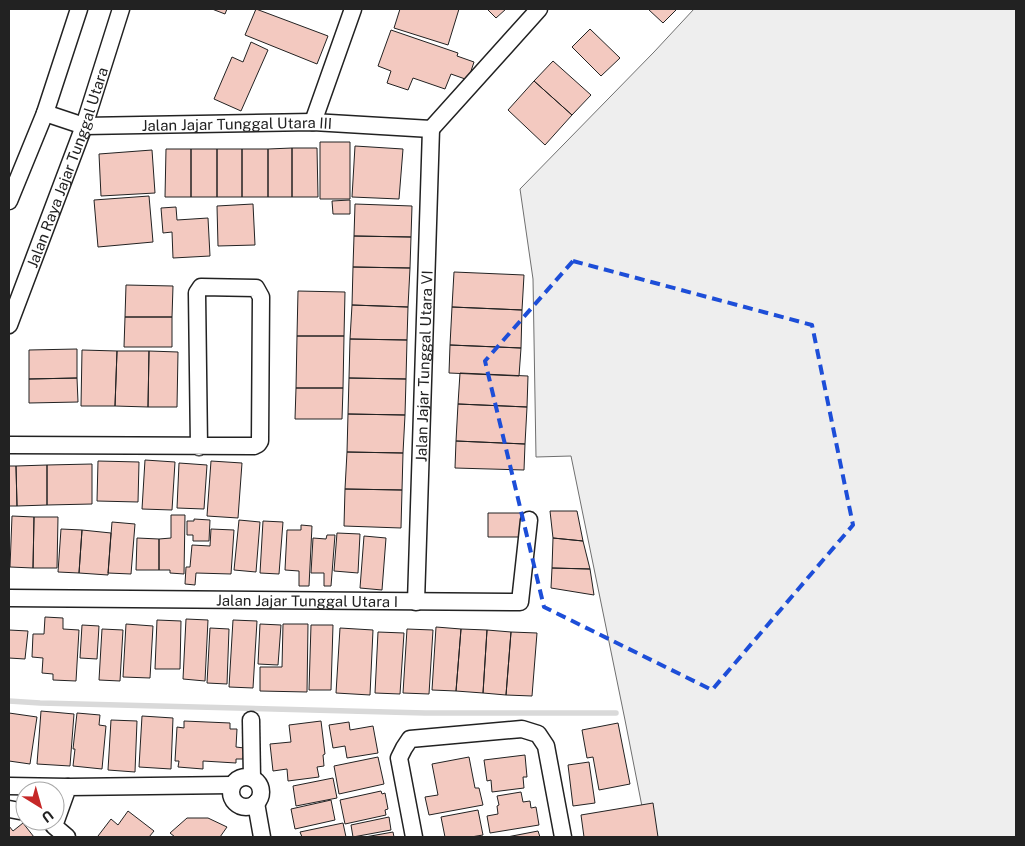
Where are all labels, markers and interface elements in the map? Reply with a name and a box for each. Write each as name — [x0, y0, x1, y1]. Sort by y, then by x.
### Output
street label: Jalan Raya Jajar Tunggal Utara — [23, 65, 111, 270]
street label: Jalan Jajar Tunggal Utara III — [141, 113, 333, 133]
street label: Jalan Jajar Tunggal Utara VI — [412, 270, 435, 462]
street label: Jalan Jajar Tunggal Utara I — [216, 591, 398, 610]
north arrow — [15, 781, 65, 831]
text: U — [39, 807, 57, 826]

